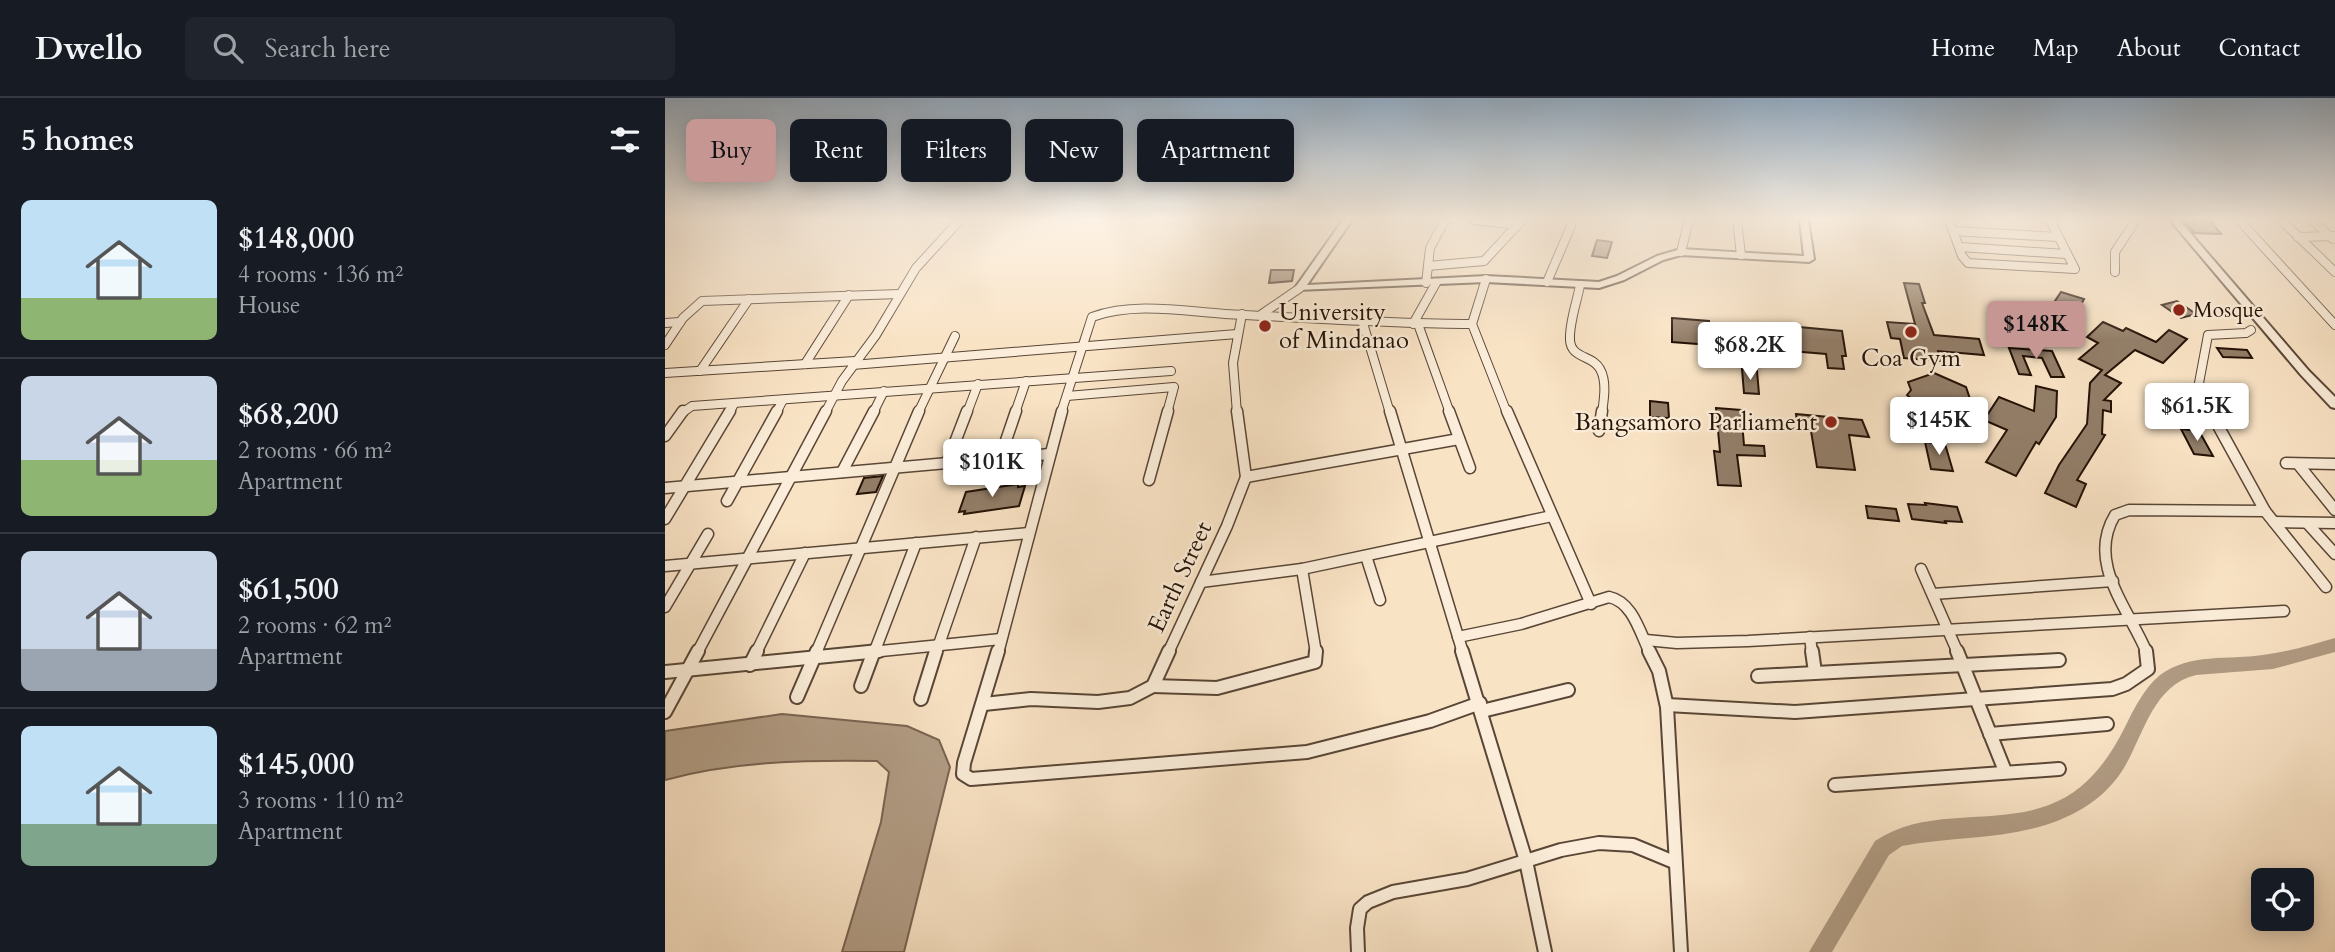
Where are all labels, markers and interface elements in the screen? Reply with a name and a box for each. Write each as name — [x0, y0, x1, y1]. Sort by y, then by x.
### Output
search box — [185, 17, 675, 80]
text: Dwello — [35, 26, 143, 71]
icon: search — [209, 29, 247, 67]
text: Search here — [265, 31, 391, 66]
text: Home — [1931, 32, 1995, 65]
text: Map — [2033, 32, 2079, 65]
text: About — [2117, 32, 2181, 65]
text: Contact — [2219, 32, 2300, 65]
chip: Buy — [686, 119, 776, 182]
chip: Rent — [790, 119, 887, 182]
chip: Filters — [901, 119, 1011, 182]
chip: New — [1025, 119, 1123, 182]
chip: Apartment — [1137, 119, 1294, 182]
text: 5 homes — [21, 120, 134, 161]
icon: filters — [606, 121, 644, 159]
text: $148,000 — [238, 218, 354, 259]
icon: home — [77, 228, 161, 312]
text: 4 rooms · 136 m² — [238, 259, 403, 290]
text: House — [238, 290, 300, 321]
place label: University of Mindanao — [1279, 296, 1409, 357]
place label: Mosque — [2193, 296, 2263, 325]
pin: $148K — [1987, 302, 2085, 361]
marker: Mosque — [2171, 302, 2187, 318]
text: $148K — [2003, 308, 2069, 339]
marker: University of Mindanao — [1257, 318, 1273, 334]
pin: $68.2K — [1693, 322, 1807, 382]
marker: Coa Gym — [1903, 324, 1919, 340]
text: $68.2K — [1714, 329, 1786, 360]
place label: Coa Gym — [1861, 342, 1962, 375]
pin: $61.5K — [2140, 384, 2254, 443]
text: $61.5K — [2161, 390, 2233, 421]
text: $68,200 — [238, 394, 339, 435]
pin: $145K — [1890, 398, 1988, 457]
icon: home — [77, 404, 161, 488]
text: $145K — [1906, 404, 1972, 435]
place label: Bangsamoro Parliament — [1574, 406, 1817, 439]
marker: Bangsamoro Parliament — [1823, 414, 1839, 430]
text: 2 rooms · 66 m² — [238, 435, 391, 466]
pin: $101K — [943, 440, 1041, 499]
text: $101K — [959, 446, 1025, 477]
text: Apartment — [238, 466, 342, 497]
street label: Earth Street — [1140, 516, 1220, 638]
text: $61,500 — [238, 569, 339, 610]
icon: home — [77, 579, 161, 663]
text: 2 rooms · 62 m² — [238, 610, 391, 641]
text: Apartment — [238, 641, 342, 672]
text: $145,000 — [238, 744, 354, 785]
icon: home — [77, 754, 161, 838]
text: 3 rooms · 110 m² — [238, 785, 403, 816]
text: Apartment — [238, 816, 342, 847]
map controls — [2251, 868, 2314, 931]
button: locate — [2251, 868, 2314, 931]

